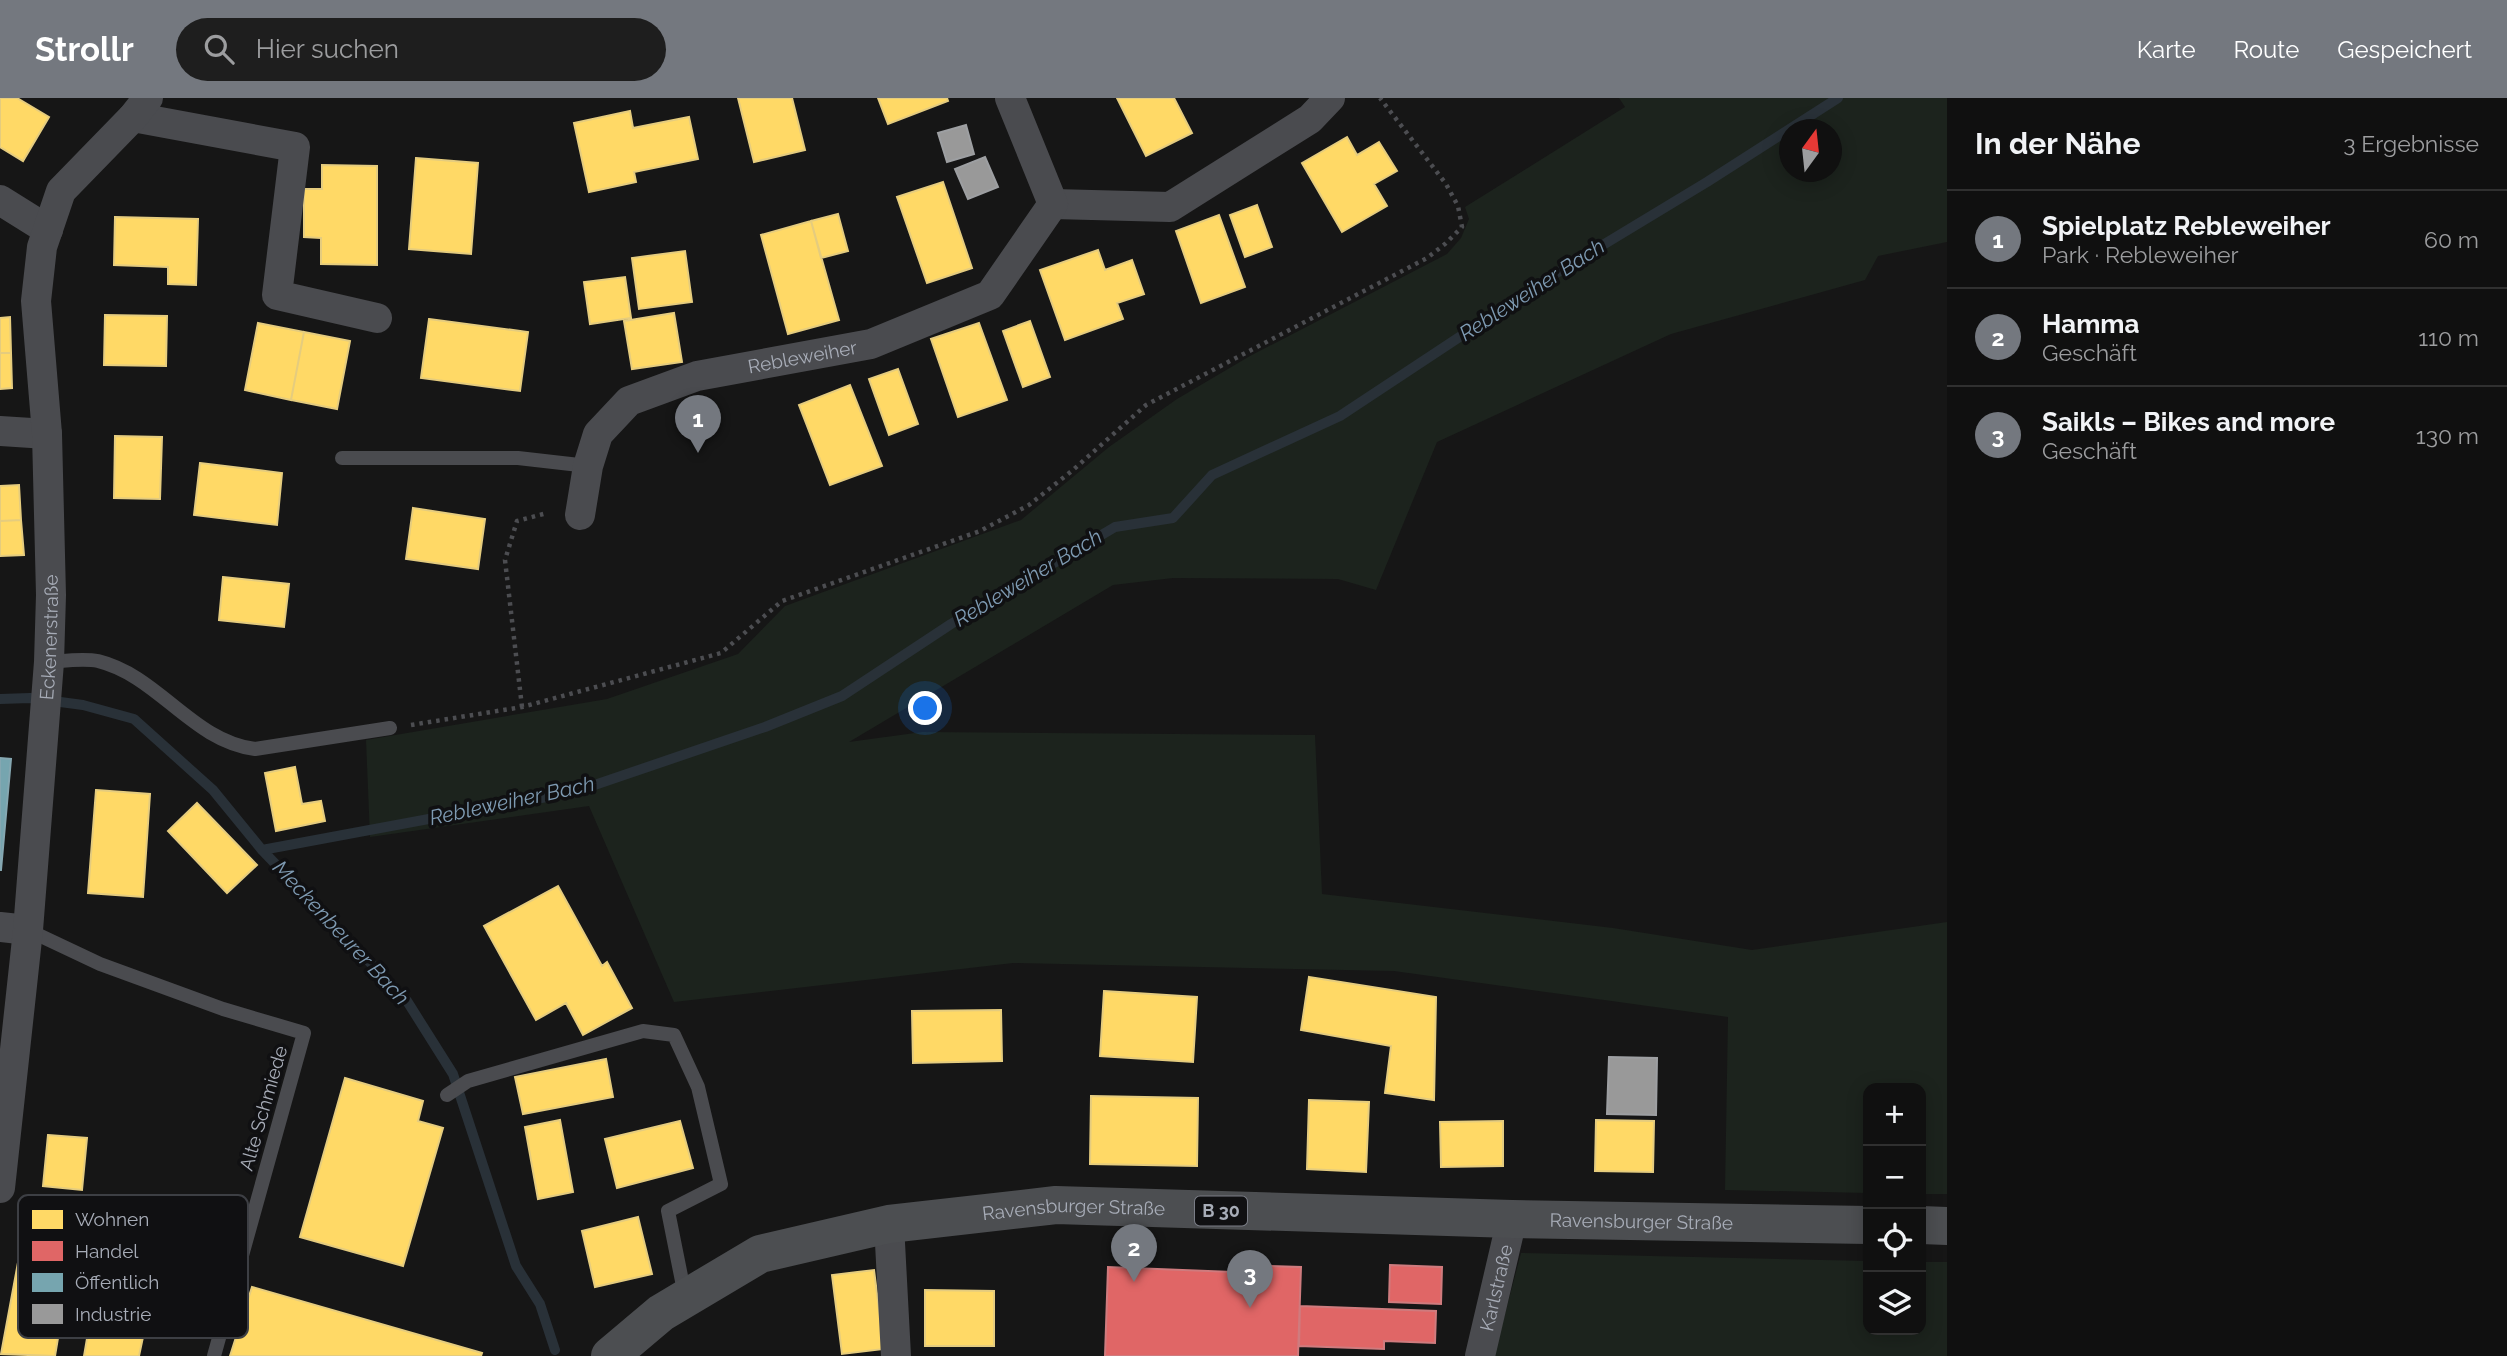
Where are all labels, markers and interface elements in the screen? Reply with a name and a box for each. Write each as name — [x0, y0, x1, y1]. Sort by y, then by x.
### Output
search box — [176, 18, 666, 81]
text: Strollr — [35, 30, 134, 69]
icon: search — [200, 30, 238, 68]
text: Hier suchen — [256, 34, 399, 64]
text: Karte — [2137, 35, 2196, 64]
text: Route — [2234, 35, 2299, 64]
text: Gespeichert — [2337, 35, 2472, 64]
north arrow — [1779, 119, 1842, 182]
text: In der Nähe — [1975, 126, 2140, 161]
text: 3 Ergebnisse — [2343, 130, 2479, 157]
text: Spielplatz Rebleweiher — [2042, 211, 2331, 241]
text: 1 — [1992, 226, 2004, 253]
text: 60 m — [2424, 226, 2479, 253]
water label: Rebleweiher Bach — [1454, 233, 1609, 346]
text: Park · Rebleweiher — [2042, 241, 2239, 268]
text: Hamma — [2042, 309, 2139, 339]
text: 2 — [1992, 324, 2004, 351]
text: 110 m — [2418, 324, 2479, 351]
street label: Rebleweiher — [746, 336, 859, 377]
text: Geschäft — [2042, 339, 2137, 366]
pin: 1 — [675, 395, 721, 453]
text: Saikls – Bikes and more — [2042, 407, 2335, 437]
text: 3 — [1992, 422, 2004, 449]
text: 130 m — [2416, 422, 2479, 449]
text: Geschäft — [2042, 437, 2137, 464]
water label: Rebleweiher Bach — [949, 524, 1106, 632]
street label: Eckenerstraße — [35, 574, 62, 701]
your location — [908, 691, 942, 725]
water label: Rebleweiher Bach — [427, 771, 597, 830]
water label: Meckenbeurer Bach — [268, 855, 415, 1010]
street label: Alte Schmiede — [235, 1043, 291, 1173]
map controls — [1863, 1083, 1926, 1335]
button: + — [1863, 1083, 1926, 1146]
button: − — [1863, 1146, 1926, 1209]
street label: Ravensburger Straße — [981, 1194, 1165, 1224]
legend — [18, 1195, 248, 1338]
road number: B 30 — [1195, 1196, 1247, 1226]
text: Wohnen — [75, 1208, 149, 1230]
street label: Ravensburger Straße — [1549, 1209, 1733, 1234]
button: locate — [1863, 1209, 1926, 1272]
pin: 2 — [1111, 1224, 1157, 1282]
text: Handel — [75, 1240, 139, 1262]
street label: Karlstraße — [1475, 1242, 1517, 1333]
pin: 3 — [1227, 1250, 1273, 1308]
text: Öffentlich — [75, 1271, 159, 1293]
button: layers — [1863, 1272, 1926, 1335]
text: Industrie — [75, 1303, 151, 1325]

